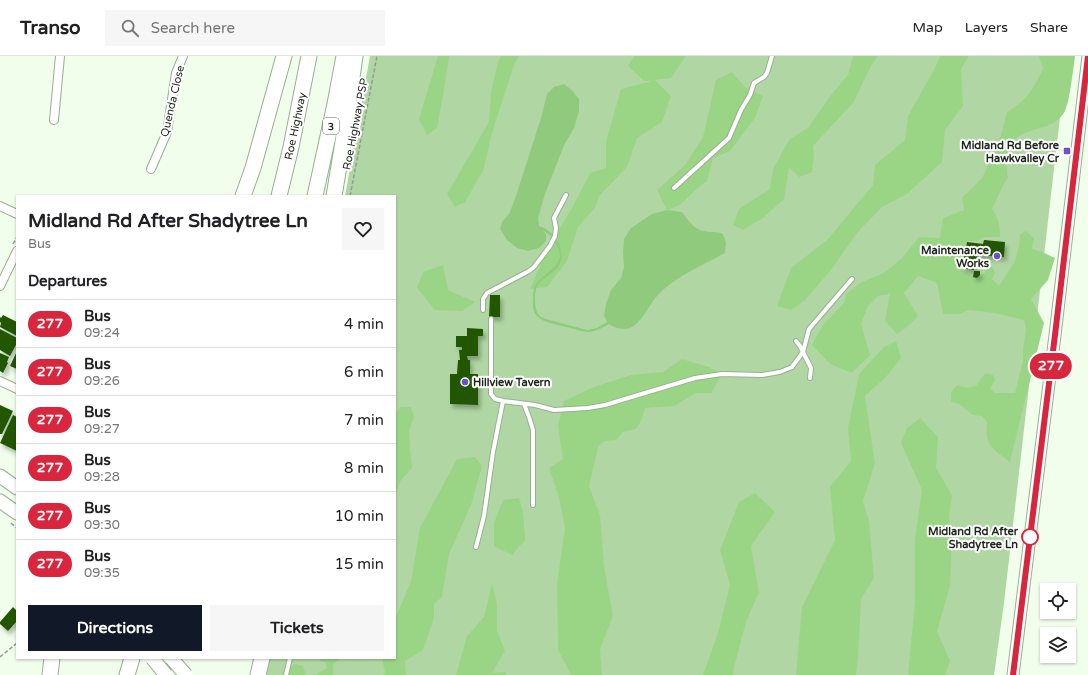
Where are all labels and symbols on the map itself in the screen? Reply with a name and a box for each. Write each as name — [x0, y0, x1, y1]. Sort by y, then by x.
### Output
street label: Quenda Close — [158, 64, 187, 138]
street label: Roe Highway PSP — [340, 77, 371, 171]
street label: Roe Highway — [282, 91, 309, 161]
road number: 3 — [323, 118, 339, 134]
place label: Midland Rd Before Hawkvalley Cr — [961, 139, 1060, 166]
marker: Midland Rd Before Hawkvalley Cr — [1062, 146, 1072, 156]
place label: Maintenance Works — [921, 244, 990, 270]
marker: Maintenance Works — [992, 251, 1002, 261]
line badge: 277 — [1028, 353, 1074, 379]
place label: Hillview Tavern — [473, 376, 551, 389]
marker: Hillview Tavern — [460, 377, 470, 387]
place label: Midland Rd After Shadytree Ln — [928, 525, 1019, 552]
marker: Midland Rd After Shadytree Ln — [1021, 528, 1039, 546]

